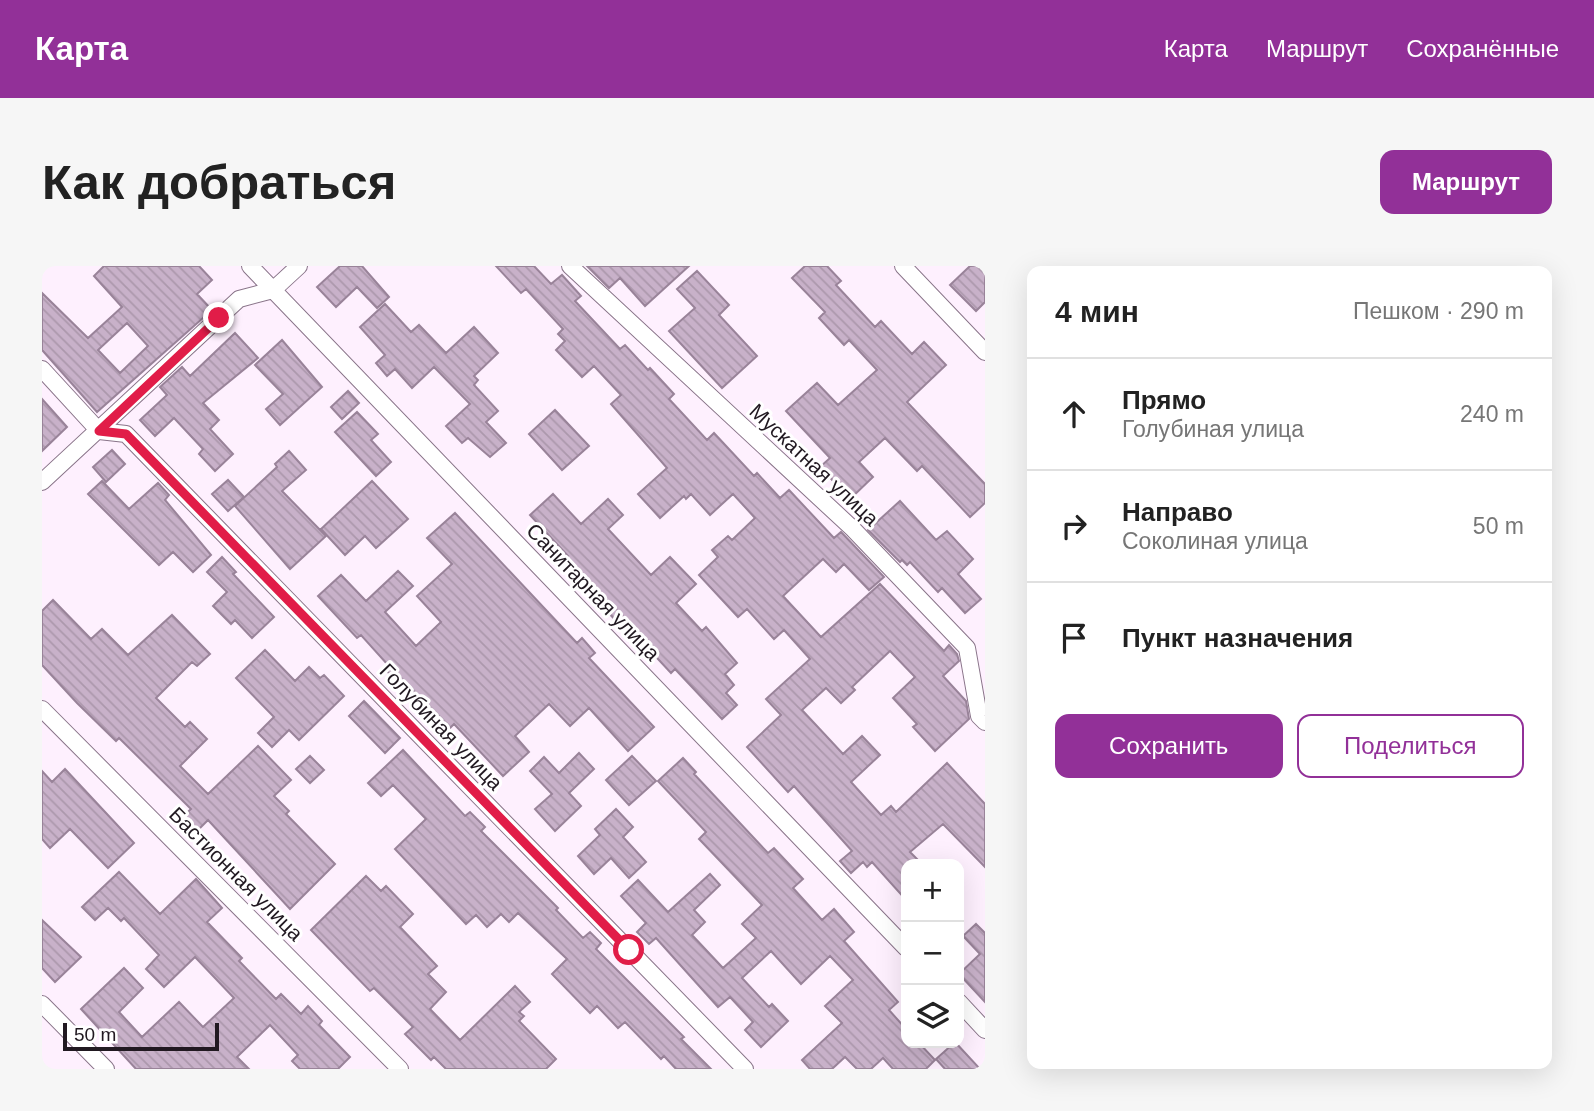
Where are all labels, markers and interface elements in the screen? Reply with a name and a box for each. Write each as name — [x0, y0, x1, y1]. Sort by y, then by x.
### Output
text: Карта — [35, 30, 128, 67]
text: Карта — [1164, 35, 1228, 62]
text: Маршрут — [1266, 35, 1368, 62]
text: Сохранённые — [1406, 35, 1559, 62]
button: Маршрут — [1380, 150, 1552, 214]
text: Как добраться — [42, 155, 396, 209]
text: 4 мин — [1055, 295, 1139, 328]
text: Пешком · 290 m — [1353, 298, 1524, 324]
route end — [203, 302, 234, 333]
text: Прямо — [1122, 385, 1206, 415]
icon: ahead — [1055, 395, 1093, 433]
street label: Мускатная улица — [745, 399, 884, 530]
text: 240 m — [1460, 401, 1524, 427]
text: Голубиная улица — [1122, 416, 1304, 442]
text: Направо — [1122, 497, 1233, 527]
icon: right — [1055, 507, 1093, 545]
text: 50 m — [1473, 513, 1524, 539]
street label: Санитарная улица — [522, 518, 665, 665]
text: Соколиная улица — [1122, 528, 1308, 554]
icon: arrive — [1055, 619, 1093, 657]
text: Пункт назначения — [1122, 623, 1353, 653]
street label: Голубиная улица — [375, 659, 508, 795]
button: Сохранить — [1055, 714, 1283, 778]
button: Поделиться — [1297, 714, 1524, 778]
street label: Бастионная улица — [165, 802, 308, 945]
map controls — [901, 859, 964, 1048]
button: + — [901, 859, 964, 922]
button: − — [901, 922, 964, 985]
route start — [613, 934, 644, 965]
button: layers — [901, 985, 964, 1048]
scale bar — [63, 1020, 219, 1052]
text: 50 m — [74, 1024, 116, 1045]

